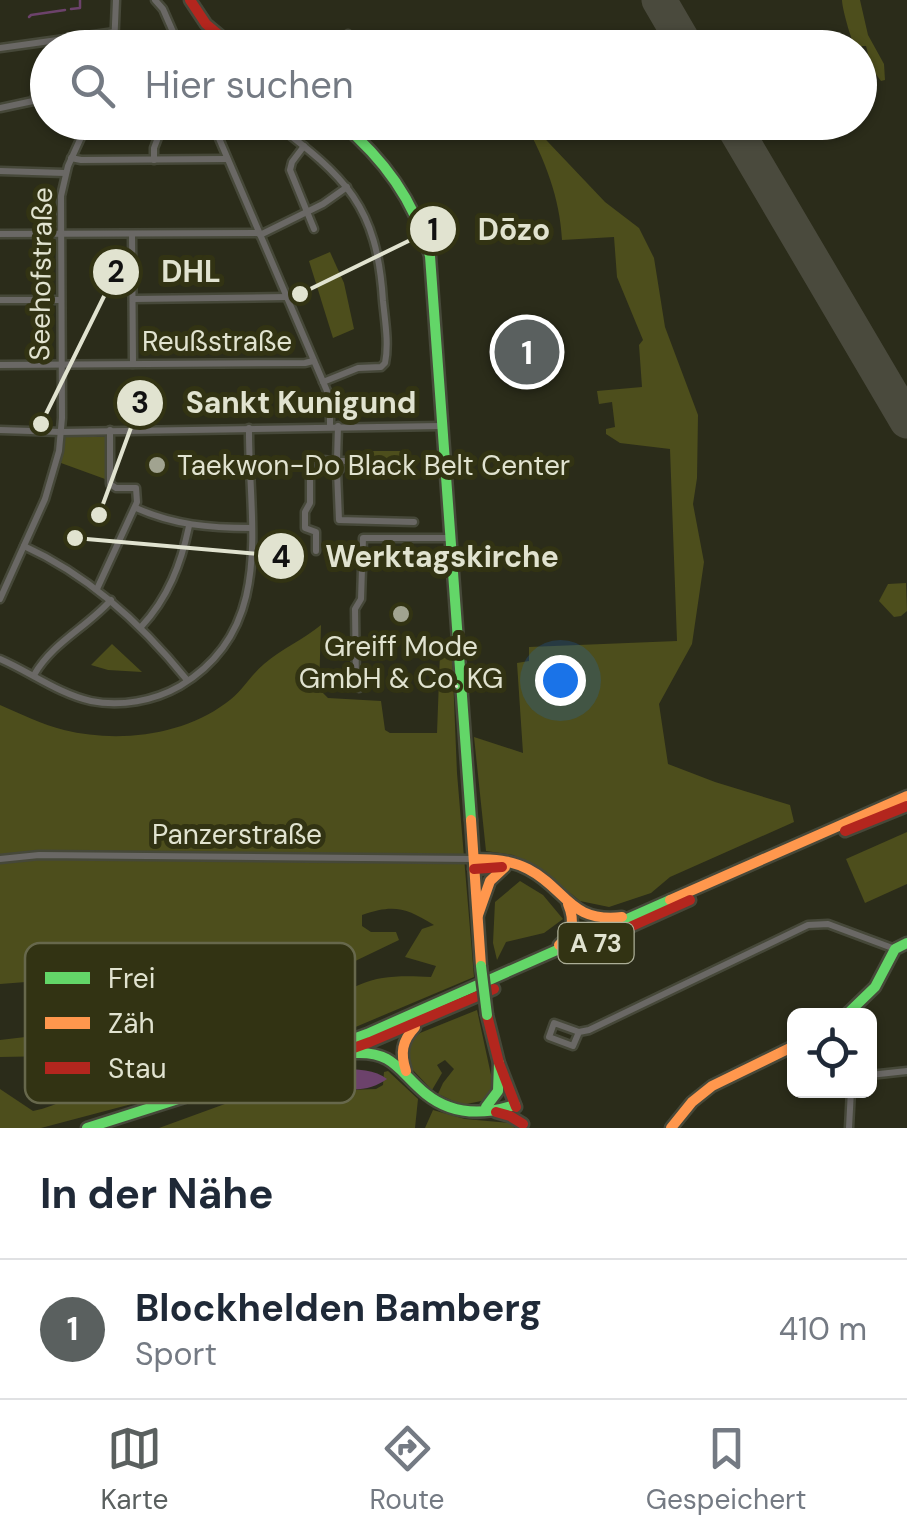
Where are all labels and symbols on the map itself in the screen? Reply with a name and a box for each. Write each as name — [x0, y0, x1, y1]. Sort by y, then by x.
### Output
street label: Seehofstraße — [21, 187, 61, 361]
callout: Dōzo — [408, 199, 570, 259]
text: 1 — [428, 210, 438, 249]
text: Dōzo — [478, 210, 550, 249]
callout: DHL — [91, 242, 240, 302]
text: 2 — [107, 252, 125, 291]
text: DHL — [161, 252, 221, 291]
pin: 1 — [494, 314, 560, 390]
street label: Reußstraße — [142, 323, 292, 360]
callout: Sankt Kunigund — [115, 373, 436, 433]
text: 3 — [131, 383, 149, 422]
text: Sankt Kunigund — [186, 383, 416, 422]
place label: Taekwon-Do Black Belt Center — [177, 447, 570, 484]
marker: Taekwon-Do Black Belt Center — [146, 454, 168, 476]
callout: Werktagskirche — [256, 526, 579, 586]
text: 4 — [271, 537, 291, 576]
text: Werktagskirche — [325, 537, 559, 576]
marker: Greiff Mode GmbH & Co. KG — [390, 603, 412, 625]
place label: Greiff Mode GmbH & Co. KG — [299, 628, 503, 697]
your location — [535, 655, 586, 706]
street label: Panzerstraße — [152, 816, 322, 853]
road number: A 73 — [558, 923, 634, 963]
legend — [25, 943, 355, 1103]
text: Frei — [108, 960, 155, 997]
text: Zäh — [108, 1005, 154, 1042]
text: Stau — [108, 1050, 167, 1087]

